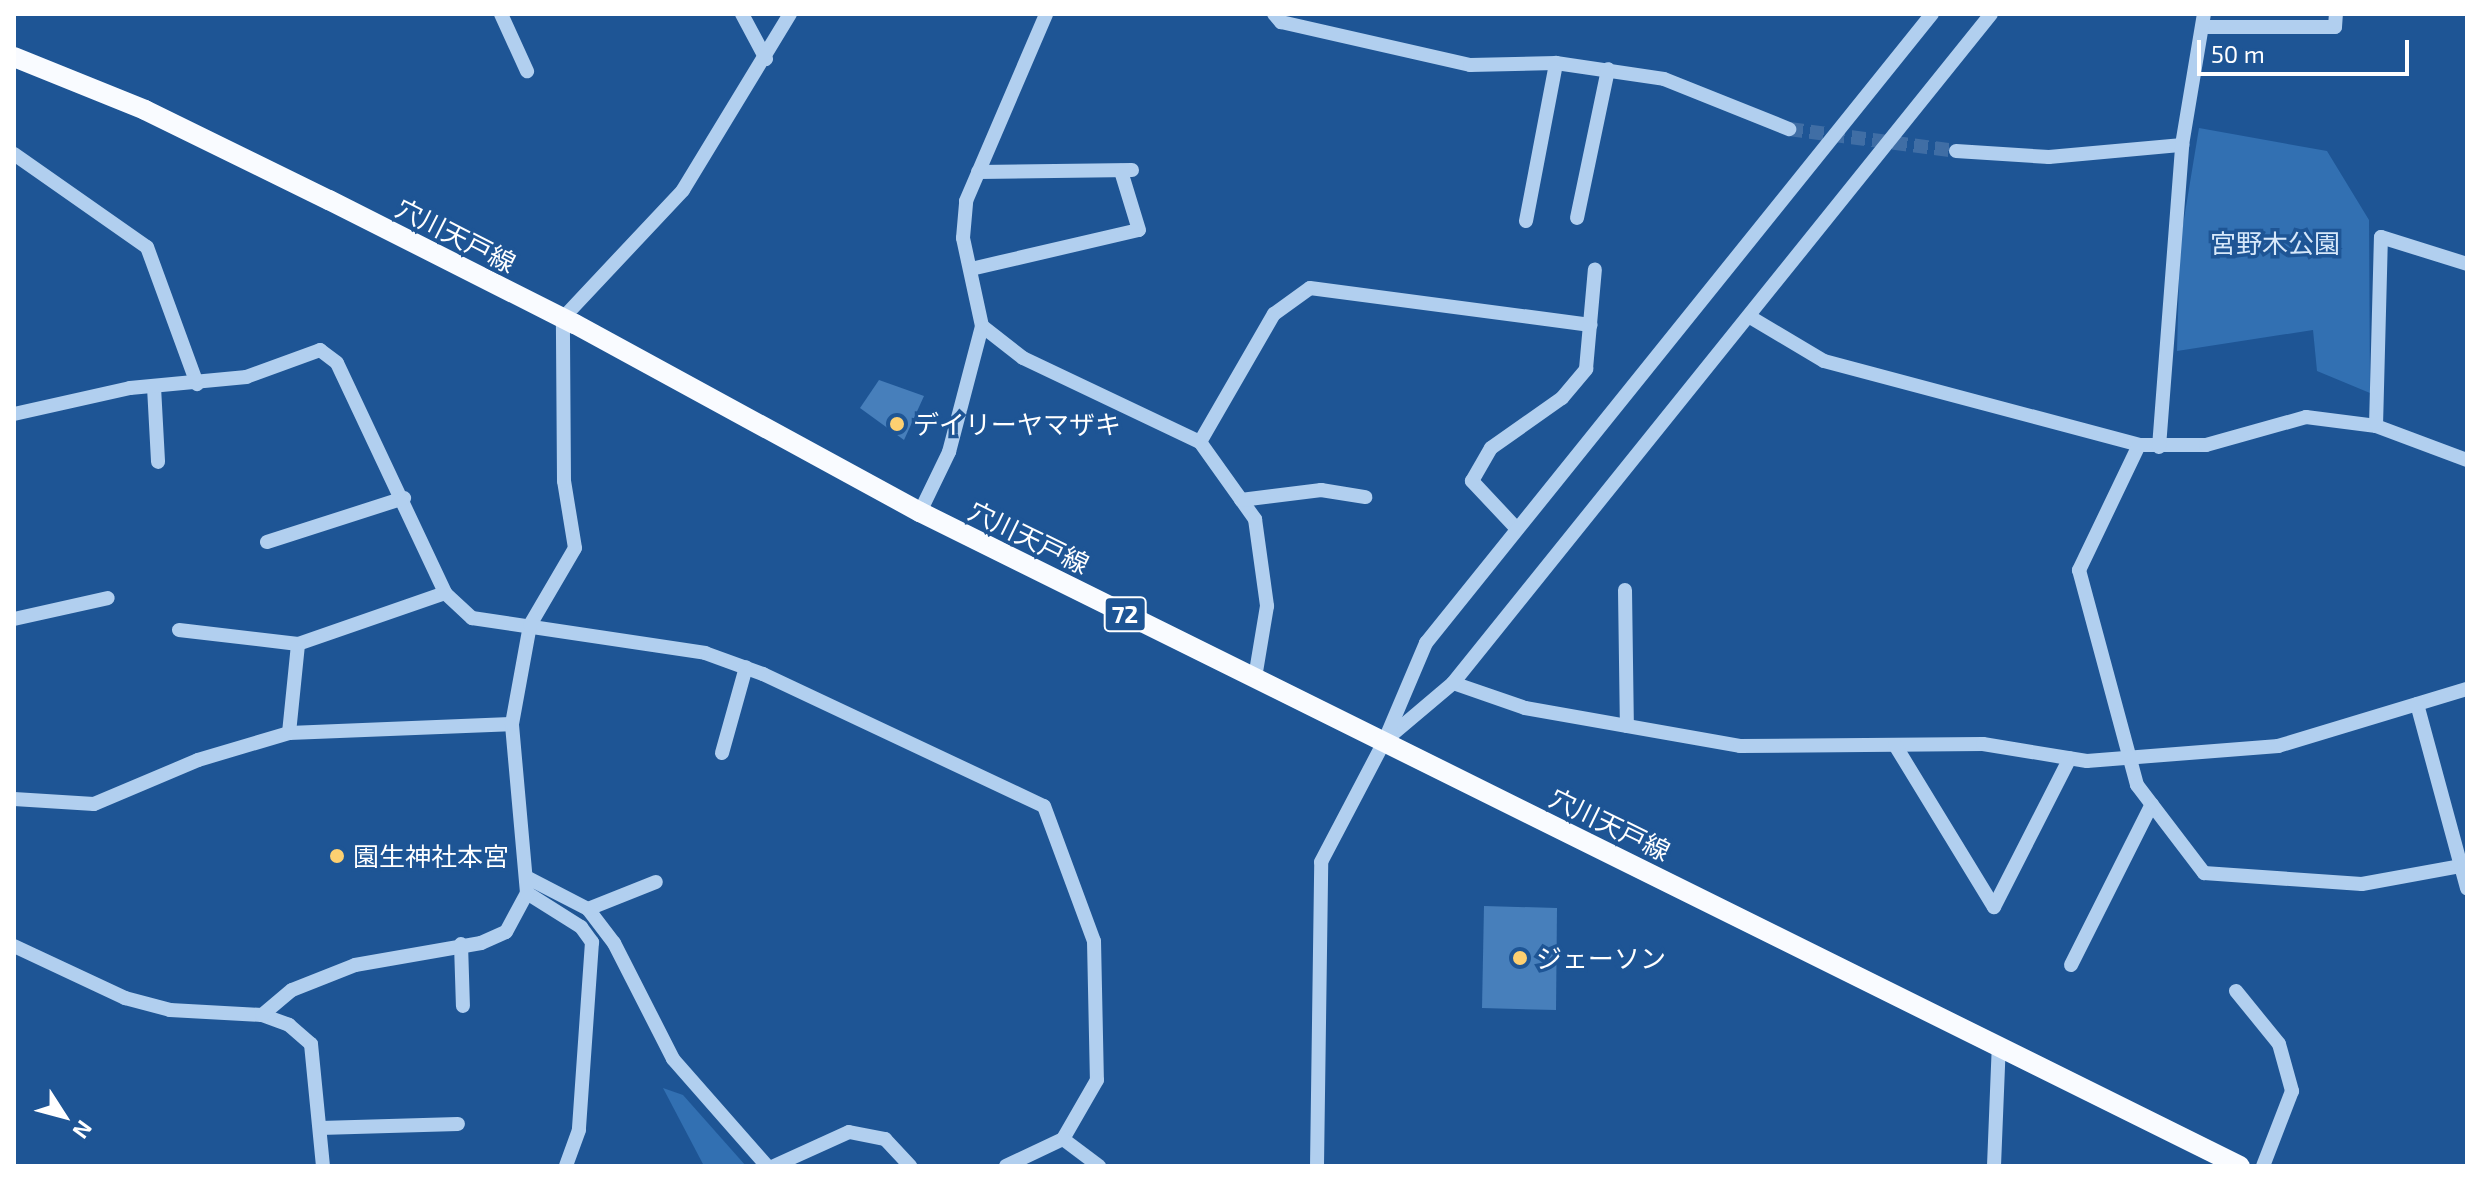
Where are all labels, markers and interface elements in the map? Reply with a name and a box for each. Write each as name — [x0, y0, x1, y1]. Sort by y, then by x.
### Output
scale bar — [2201, 24, 2413, 74]
text: 50 m — [2211, 39, 2265, 68]
street label: 穴川天戸線 — [391, 192, 521, 278]
park label: 宮野木公園 — [2210, 227, 2340, 259]
place label: デイリーヤマザキ — [913, 408, 1121, 440]
marker: デイリーヤマザキ — [888, 415, 906, 433]
street label: 穴川天戸線 — [964, 494, 1094, 580]
road number: 72 — [1103, 594, 1147, 634]
street label: 穴川天戸線 — [1545, 781, 1675, 867]
place label: 園生神社本宮 — [353, 840, 509, 872]
marker: 園生神社本宮 — [328, 847, 346, 865]
place label: ジェーソン — [1536, 942, 1666, 974]
marker: ジェーソン — [1511, 949, 1529, 967]
north arrow — [24, 1076, 104, 1156]
text: N — [68, 1116, 99, 1144]

